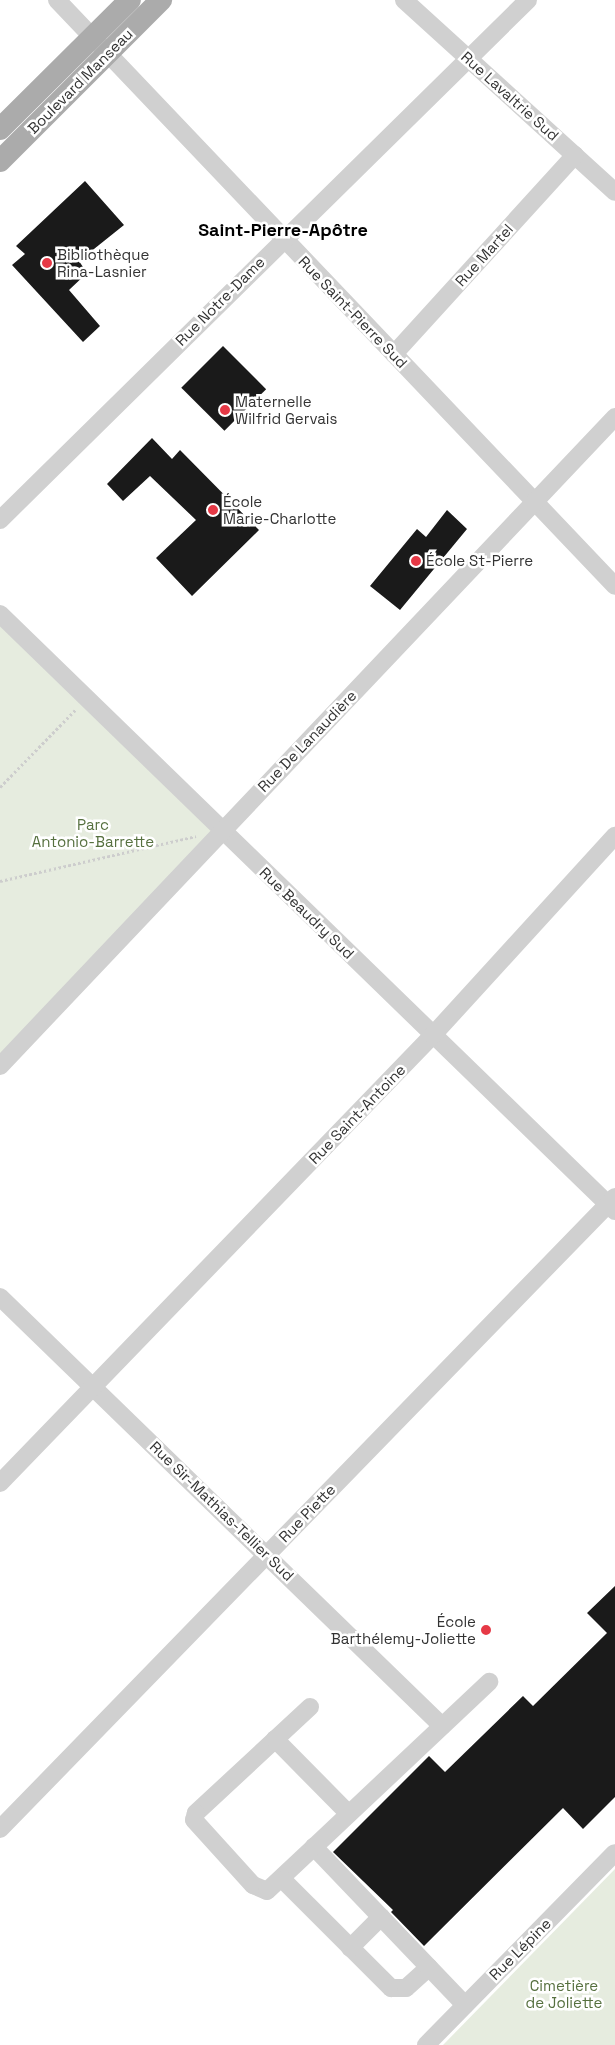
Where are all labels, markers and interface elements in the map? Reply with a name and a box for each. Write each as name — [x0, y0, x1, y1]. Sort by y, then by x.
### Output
street label: Boulevard Manseau — [24, 25, 136, 137]
street label: Rue Lavaltrie Sud — [458, 48, 562, 144]
district label: Saint-Pierre-Apôtre — [198, 219, 368, 241]
street label: Rue Martel — [451, 220, 517, 290]
place label: Bibliothèque Rina-Lasnier — [57, 245, 149, 280]
street label: Rue Saint-Pierre Sud — [295, 252, 411, 372]
street label: Rue Notre-Dame — [172, 253, 268, 349]
marker: Bibliothèque Rina-Lasnier — [41, 257, 53, 269]
place label: Maternelle Wilfrid Gervais — [235, 392, 337, 427]
marker: Maternelle Wilfrid Gervais — [219, 404, 231, 416]
place label: École Marie-Charlotte — [223, 492, 336, 527]
marker: École Marie-Charlotte — [207, 504, 219, 516]
place label: École St-Pierre — [426, 552, 533, 570]
marker: École St-Pierre — [410, 555, 422, 567]
street label: Rue De Lanaudière — [254, 686, 360, 796]
park label: Parc Antonio-Barrette — [32, 815, 154, 850]
street label: Rue Beaudry Sud — [256, 863, 358, 963]
street label: Rue Saint-Antoine — [305, 1061, 409, 1167]
street label: Rue Sir-Mathias-Tellier Sud — [146, 1437, 298, 1585]
street label: Rue Piette — [275, 1480, 339, 1546]
place label: École Barthélemy-Joliette — [331, 1612, 476, 1647]
marker: École Barthélemy-Joliette — [480, 1624, 492, 1636]
street label: Rue Lépine — [485, 1914, 555, 1984]
park label: Cimetière de Joliette — [525, 1976, 603, 2011]

